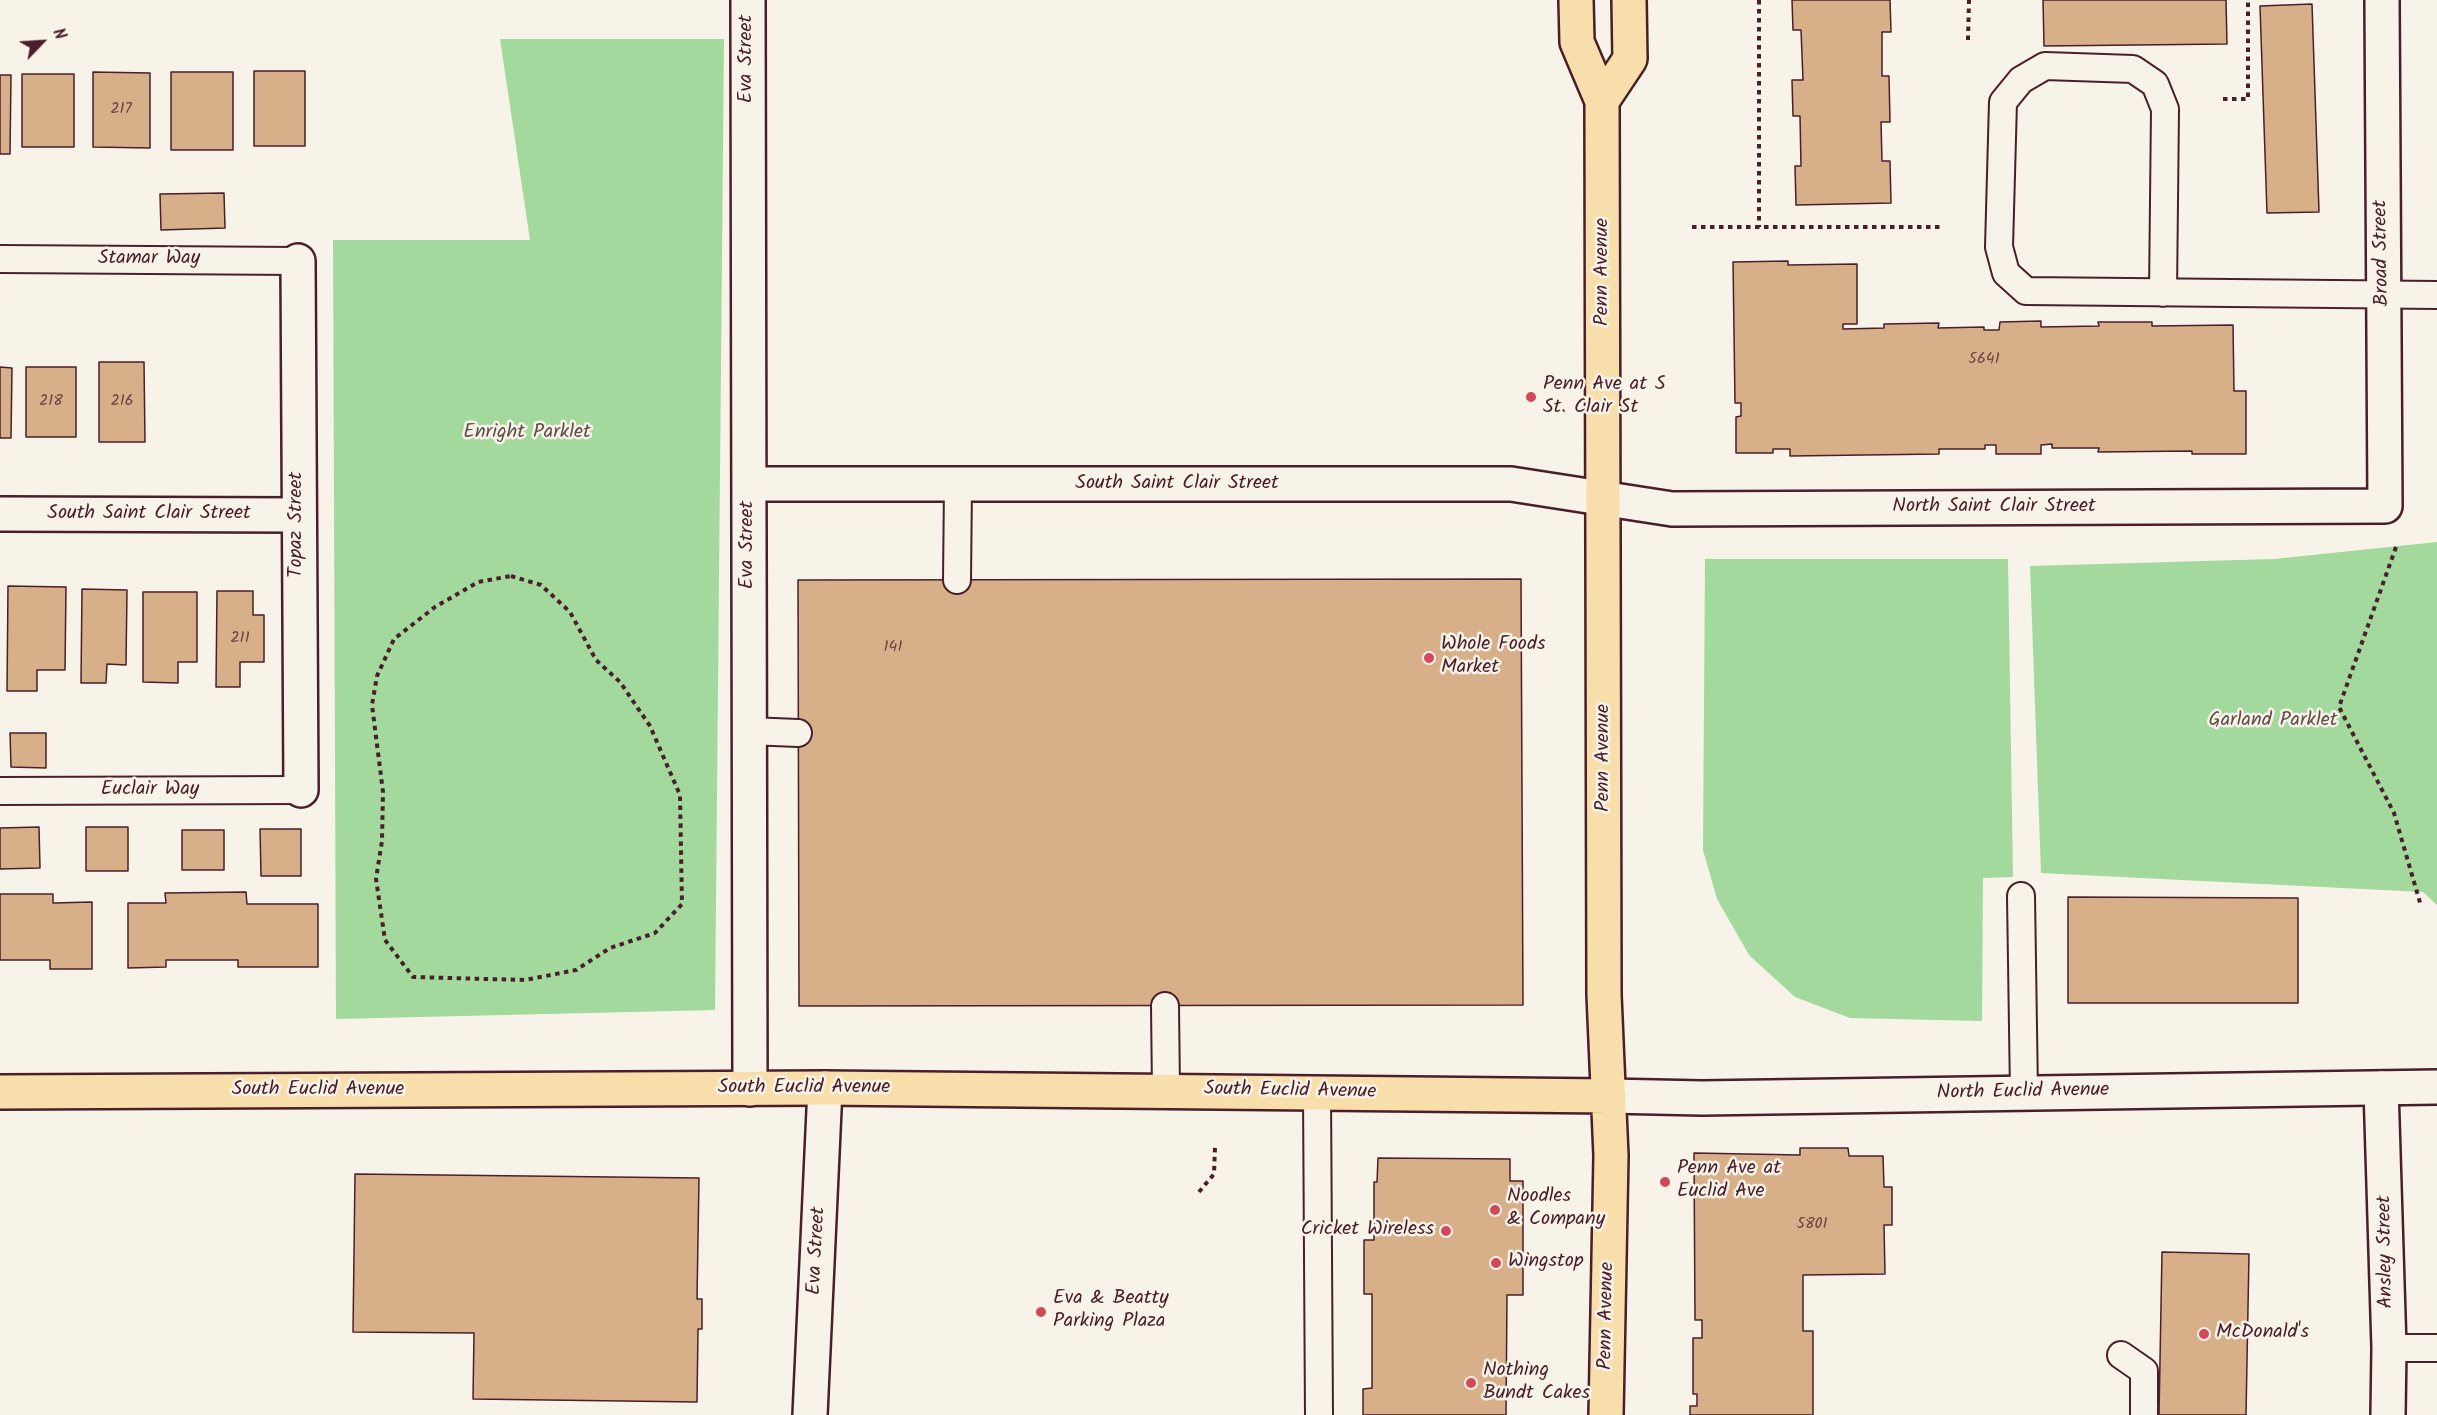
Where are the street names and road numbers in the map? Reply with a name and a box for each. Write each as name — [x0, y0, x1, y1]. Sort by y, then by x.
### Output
street label: Eva Street — [736, 15, 760, 103]
street label: Broad Street — [2370, 200, 2396, 306]
street label: Penn Avenue — [1592, 218, 1616, 326]
street label: Stamar Way — [98, 248, 200, 272]
street label: Topaz Street — [286, 472, 310, 578]
street label: South Saint Clair Street — [1075, 473, 1279, 497]
street label: North Saint Clair Street — [1892, 496, 2096, 520]
street label: Eva Street — [737, 501, 761, 589]
street label: South Saint Clair Street — [47, 503, 251, 527]
street label: Penn Avenue — [1593, 704, 1617, 812]
street label: Euclair Way — [101, 779, 199, 803]
street label: South Euclid Avenue — [718, 1077, 890, 1101]
street label: South Euclid Avenue — [1204, 1078, 1376, 1106]
street label: South Euclid Avenue — [232, 1079, 404, 1103]
street label: North Euclid Avenue — [1937, 1079, 2109, 1107]
street label: Ansley Street — [2374, 1195, 2400, 1309]
street label: Eva Street — [804, 1206, 832, 1296]
street label: Penn Avenue — [1595, 1262, 1621, 1370]

